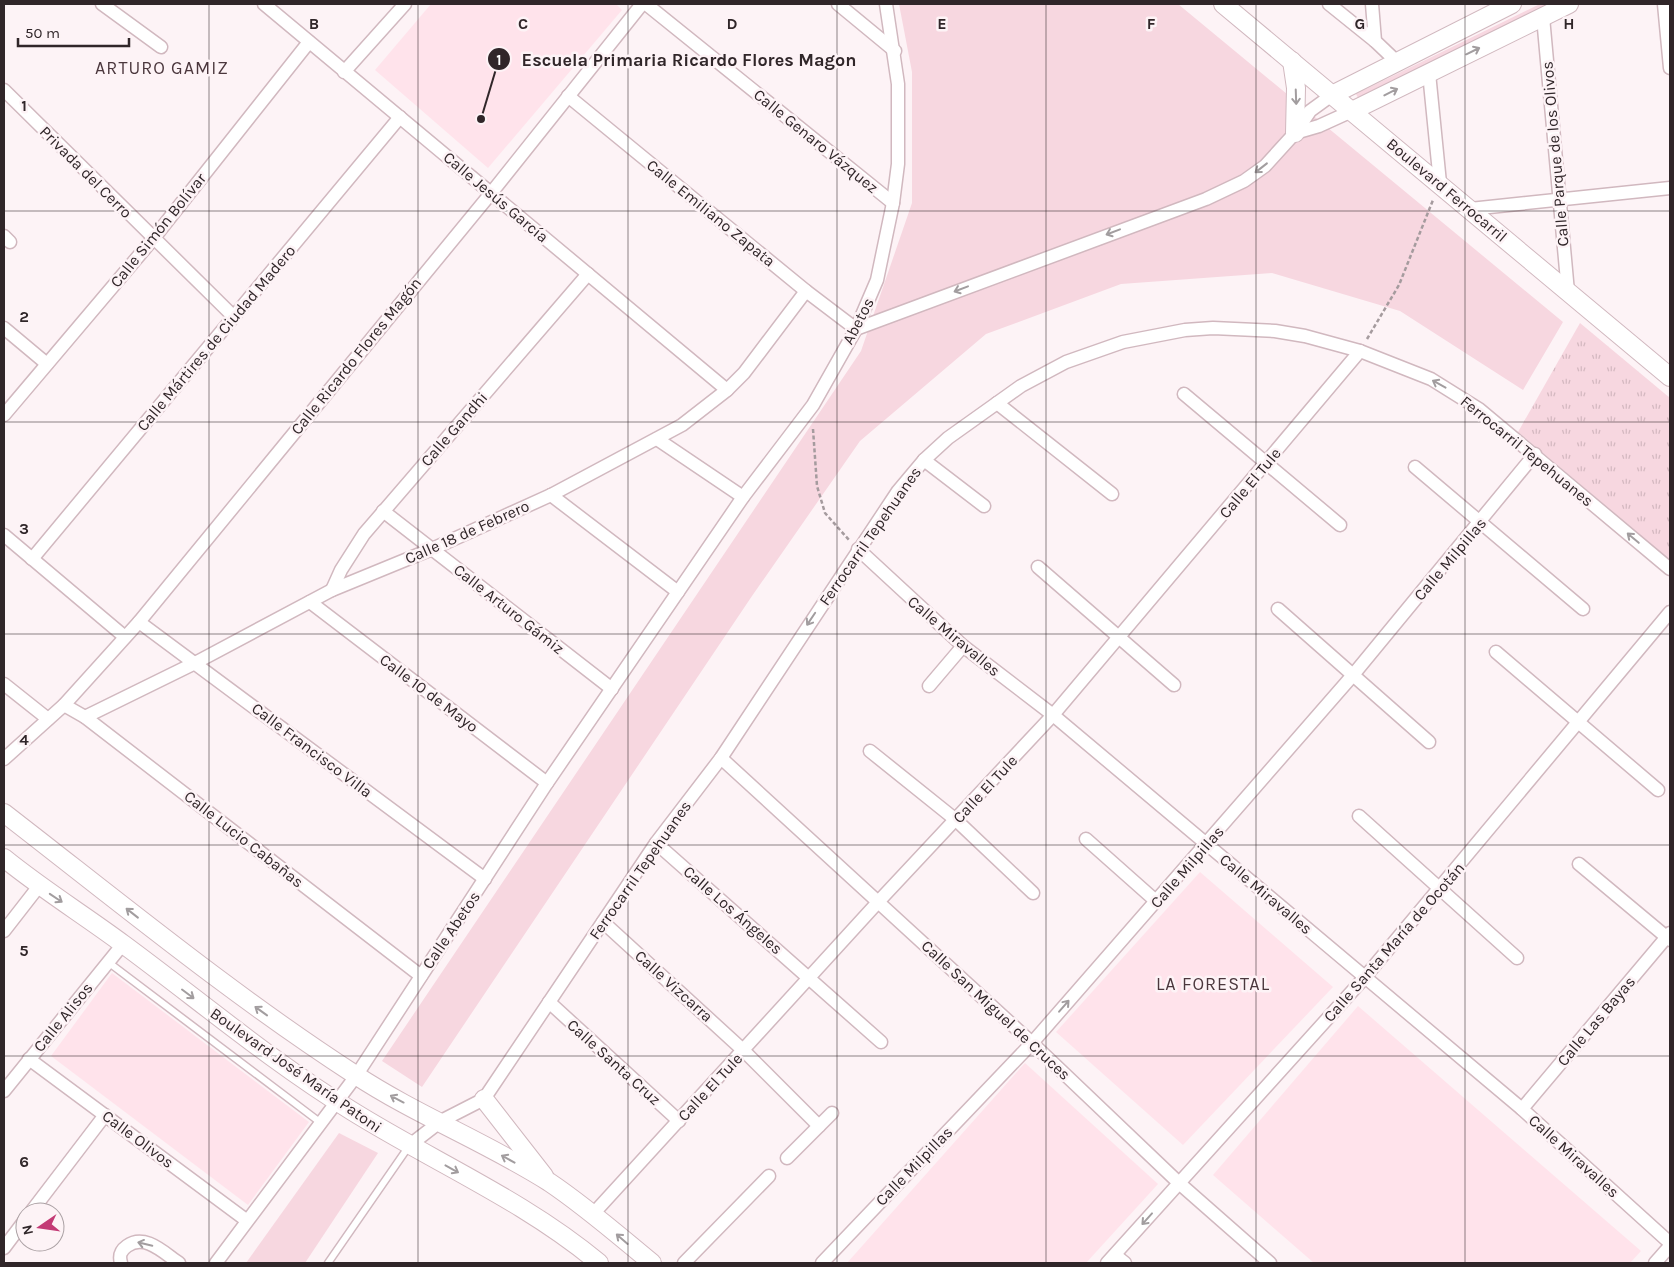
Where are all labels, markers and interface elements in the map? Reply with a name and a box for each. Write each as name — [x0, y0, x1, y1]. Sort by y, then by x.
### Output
text: B — [309, 14, 319, 33]
text: C — [518, 14, 528, 33]
text: D — [727, 14, 738, 33]
text: E — [937, 14, 947, 33]
text: F — [1147, 14, 1156, 33]
text: G — [1355, 14, 1365, 33]
text: H — [1563, 14, 1575, 33]
scale bar — [18, 15, 129, 47]
text: 50 m — [25, 24, 60, 42]
callout: Escuela Primaria Ricardo Flores Magon — [487, 43, 866, 76]
one-way arrow — [1465, 46, 1480, 55]
text: Escuela Primaria Ricardo Flores Magon — [522, 49, 856, 71]
text: 1 — [496, 51, 502, 69]
district label: ARTURO GAMIZ — [95, 57, 229, 79]
street label: Calle Parque de los Olivos — [1537, 61, 1573, 247]
street label: Calle Genaro Vázquez — [750, 85, 882, 197]
one-way arrow — [1383, 87, 1398, 96]
one-way arrow — [1291, 88, 1301, 104]
text: 1 — [21, 96, 27, 115]
street label: Privada del Cerro — [36, 122, 136, 222]
street label: Boulevard Ferrocarril — [1383, 134, 1511, 246]
street label: Calle Jesús García — [440, 148, 552, 246]
street label: Calle Emiliano Zapata — [643, 155, 779, 271]
one-way arrow — [1254, 163, 1268, 173]
street label: Calle Simón Bolívar — [106, 169, 210, 291]
one-way arrow — [1106, 228, 1121, 237]
street label: Calle Mártires de Ciudad Madero — [133, 241, 299, 435]
street label: Calle Ricardo Flores Magón — [287, 274, 425, 438]
one-way arrow — [954, 285, 969, 295]
street label: Abetos — [838, 294, 878, 348]
text: 2 — [19, 307, 29, 326]
one-way arrow — [1432, 379, 1447, 389]
street label: Calle Gandhi — [417, 388, 491, 470]
street label: Ferrocarril Tepehuanes — [1457, 392, 1597, 510]
street label: Calle El Tule — [1215, 444, 1285, 522]
street label: Ferrocarril Tepehuanes — [815, 463, 925, 609]
street label: Calle 18 de Febrero — [402, 496, 532, 568]
street label: Calle Milpillas — [1410, 514, 1490, 604]
text: 3 — [19, 519, 29, 538]
one-way arrow — [1627, 532, 1640, 543]
street label: Calle Arturo Gámiz — [450, 560, 568, 658]
street label: Calle Miravalles — [904, 592, 1004, 680]
one-way arrow — [806, 612, 816, 626]
street label: Calle 10 de Mayo — [376, 650, 482, 736]
street label: Calle Francisco Villa — [248, 698, 376, 802]
text: 4 — [19, 730, 29, 749]
street label: Calle El Tule — [949, 751, 1021, 827]
street label: Calle Lucio Cabañas — [181, 787, 307, 891]
street label: Ferrocarril Tepehuanes — [585, 797, 695, 943]
street label: Calle Milpillas — [1146, 822, 1228, 912]
street label: Calle Miravalles — [1216, 850, 1316, 938]
street label: Calle Santa María de Ocotán — [1320, 858, 1468, 1026]
street label: Calle Los Ángeles — [680, 862, 786, 958]
street label: Calle Abetos — [418, 888, 484, 972]
one-way arrow — [49, 894, 63, 904]
one-way arrow — [126, 907, 139, 918]
street label: Calle San Miguel de Cruces — [918, 936, 1074, 1084]
text: 5 — [19, 941, 29, 960]
street label: Calle Vizcarra — [631, 946, 717, 1026]
street label: Calle Las Bayas — [1553, 972, 1639, 1070]
district label: LA FORESTAL — [1156, 973, 1270, 995]
street label: Calle Alisos — [29, 979, 97, 1055]
one-way arrow — [181, 988, 194, 999]
one-way arrow — [1059, 1000, 1070, 1013]
street label: Boulevard José María Patoni — [207, 1003, 385, 1137]
one-way arrow — [254, 1006, 268, 1016]
street label: Calle Santa Cruz — [563, 1015, 665, 1109]
street label: Calle El Tule — [674, 1049, 746, 1125]
one-way arrow — [390, 1094, 405, 1104]
street label: Calle Olivos — [99, 1106, 177, 1172]
street label: Calle Miravalles — [1525, 1110, 1623, 1202]
street label: Calle Milpillas — [871, 1122, 957, 1210]
text: 6 — [19, 1152, 29, 1171]
one-way arrow — [502, 1154, 516, 1164]
one-way arrow — [445, 1165, 459, 1175]
north arrow — [15, 1202, 65, 1252]
one-way arrow — [1141, 1213, 1153, 1226]
text: N — [18, 1223, 37, 1237]
one-way arrow — [616, 1233, 629, 1244]
one-way arrow — [137, 1239, 153, 1248]

